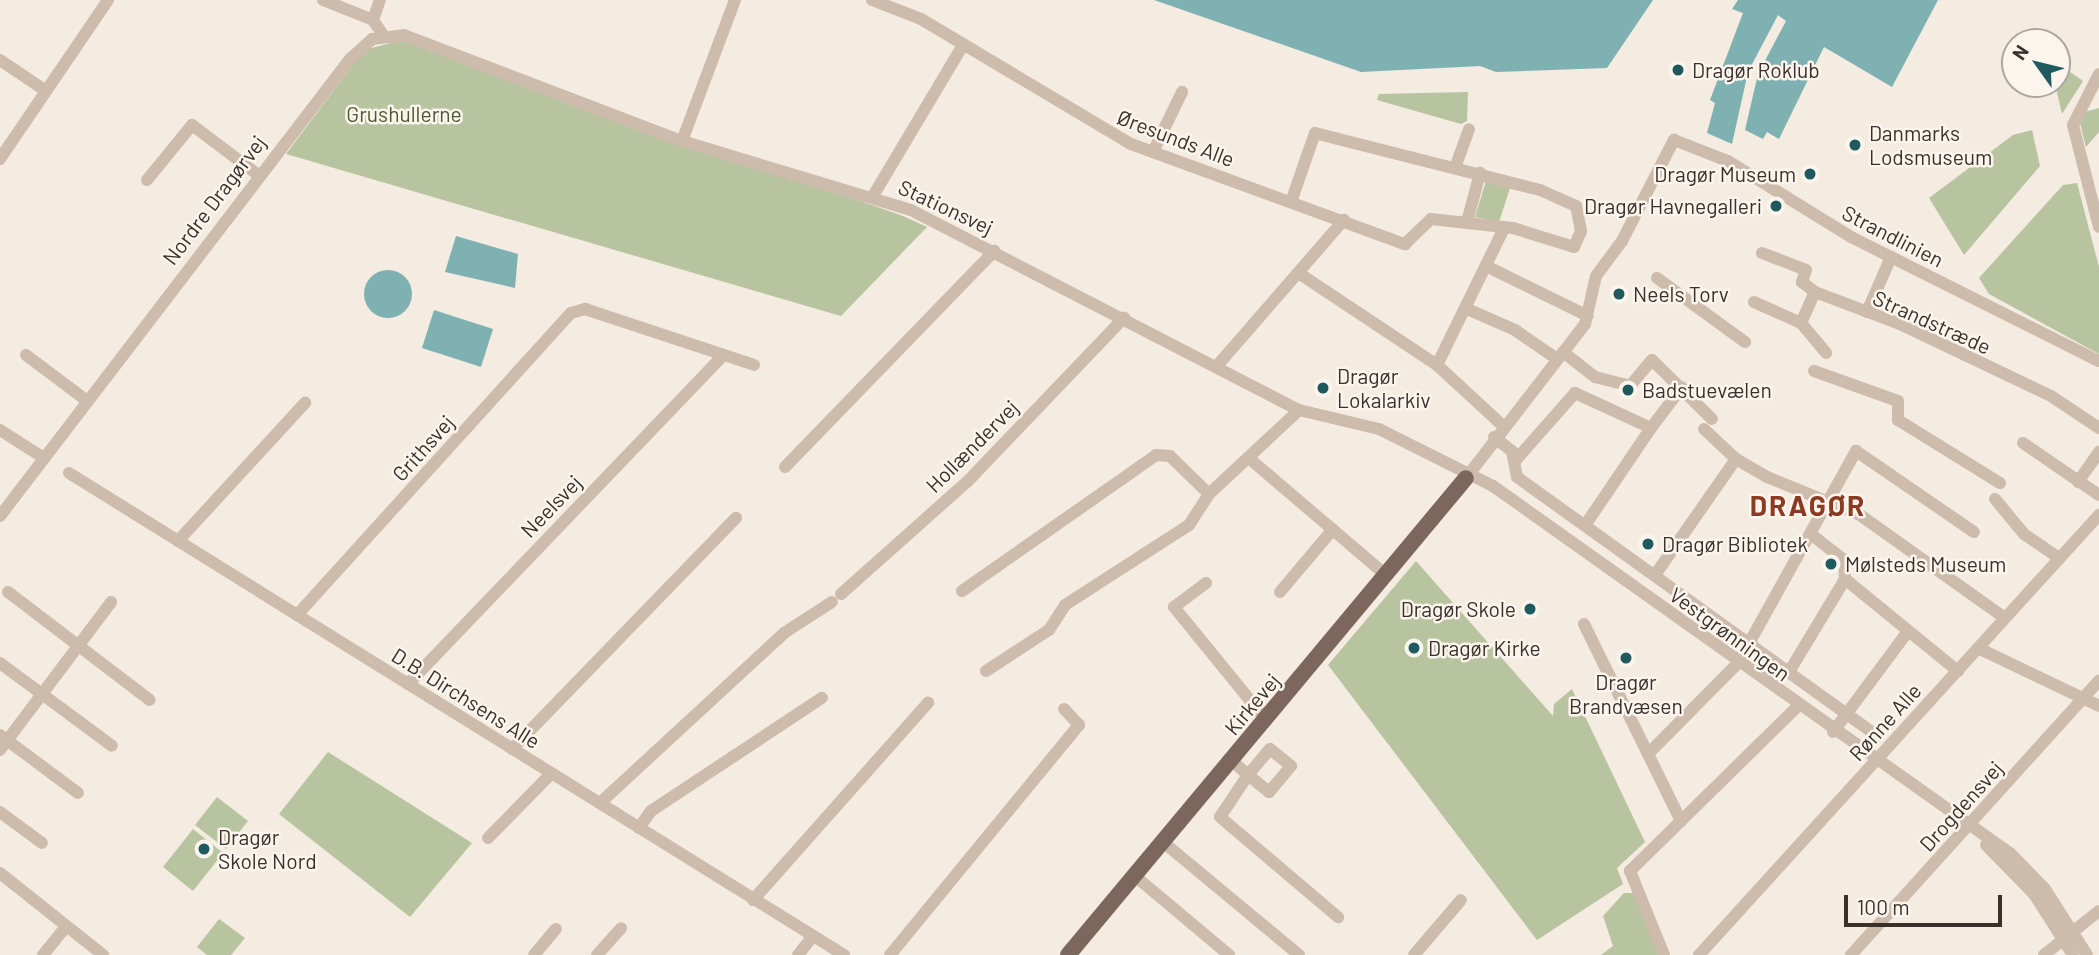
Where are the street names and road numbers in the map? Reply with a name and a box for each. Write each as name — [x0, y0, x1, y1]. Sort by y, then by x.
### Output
street label: Øresunds Alle — [1114, 104, 1238, 172]
street label: Nordre Dragørvej — [157, 130, 271, 270]
street label: Stationsvej — [895, 174, 997, 240]
street label: Strandlinien — [1838, 200, 1948, 272]
street label: Strandstræde — [1869, 285, 1995, 359]
street label: Hollændervej — [921, 395, 1023, 497]
street label: Grithsvej — [387, 410, 459, 486]
street label: Neelsvej — [515, 470, 587, 542]
street label: Vestgrønningen — [1665, 582, 1795, 686]
street label: D.B. Dirchsens Alle — [387, 642, 545, 754]
street label: Kirkevej — [1219, 668, 1285, 740]
street label: Rønne Alle — [1844, 678, 1926, 766]
street label: Drogdensvej — [1914, 756, 2008, 856]

